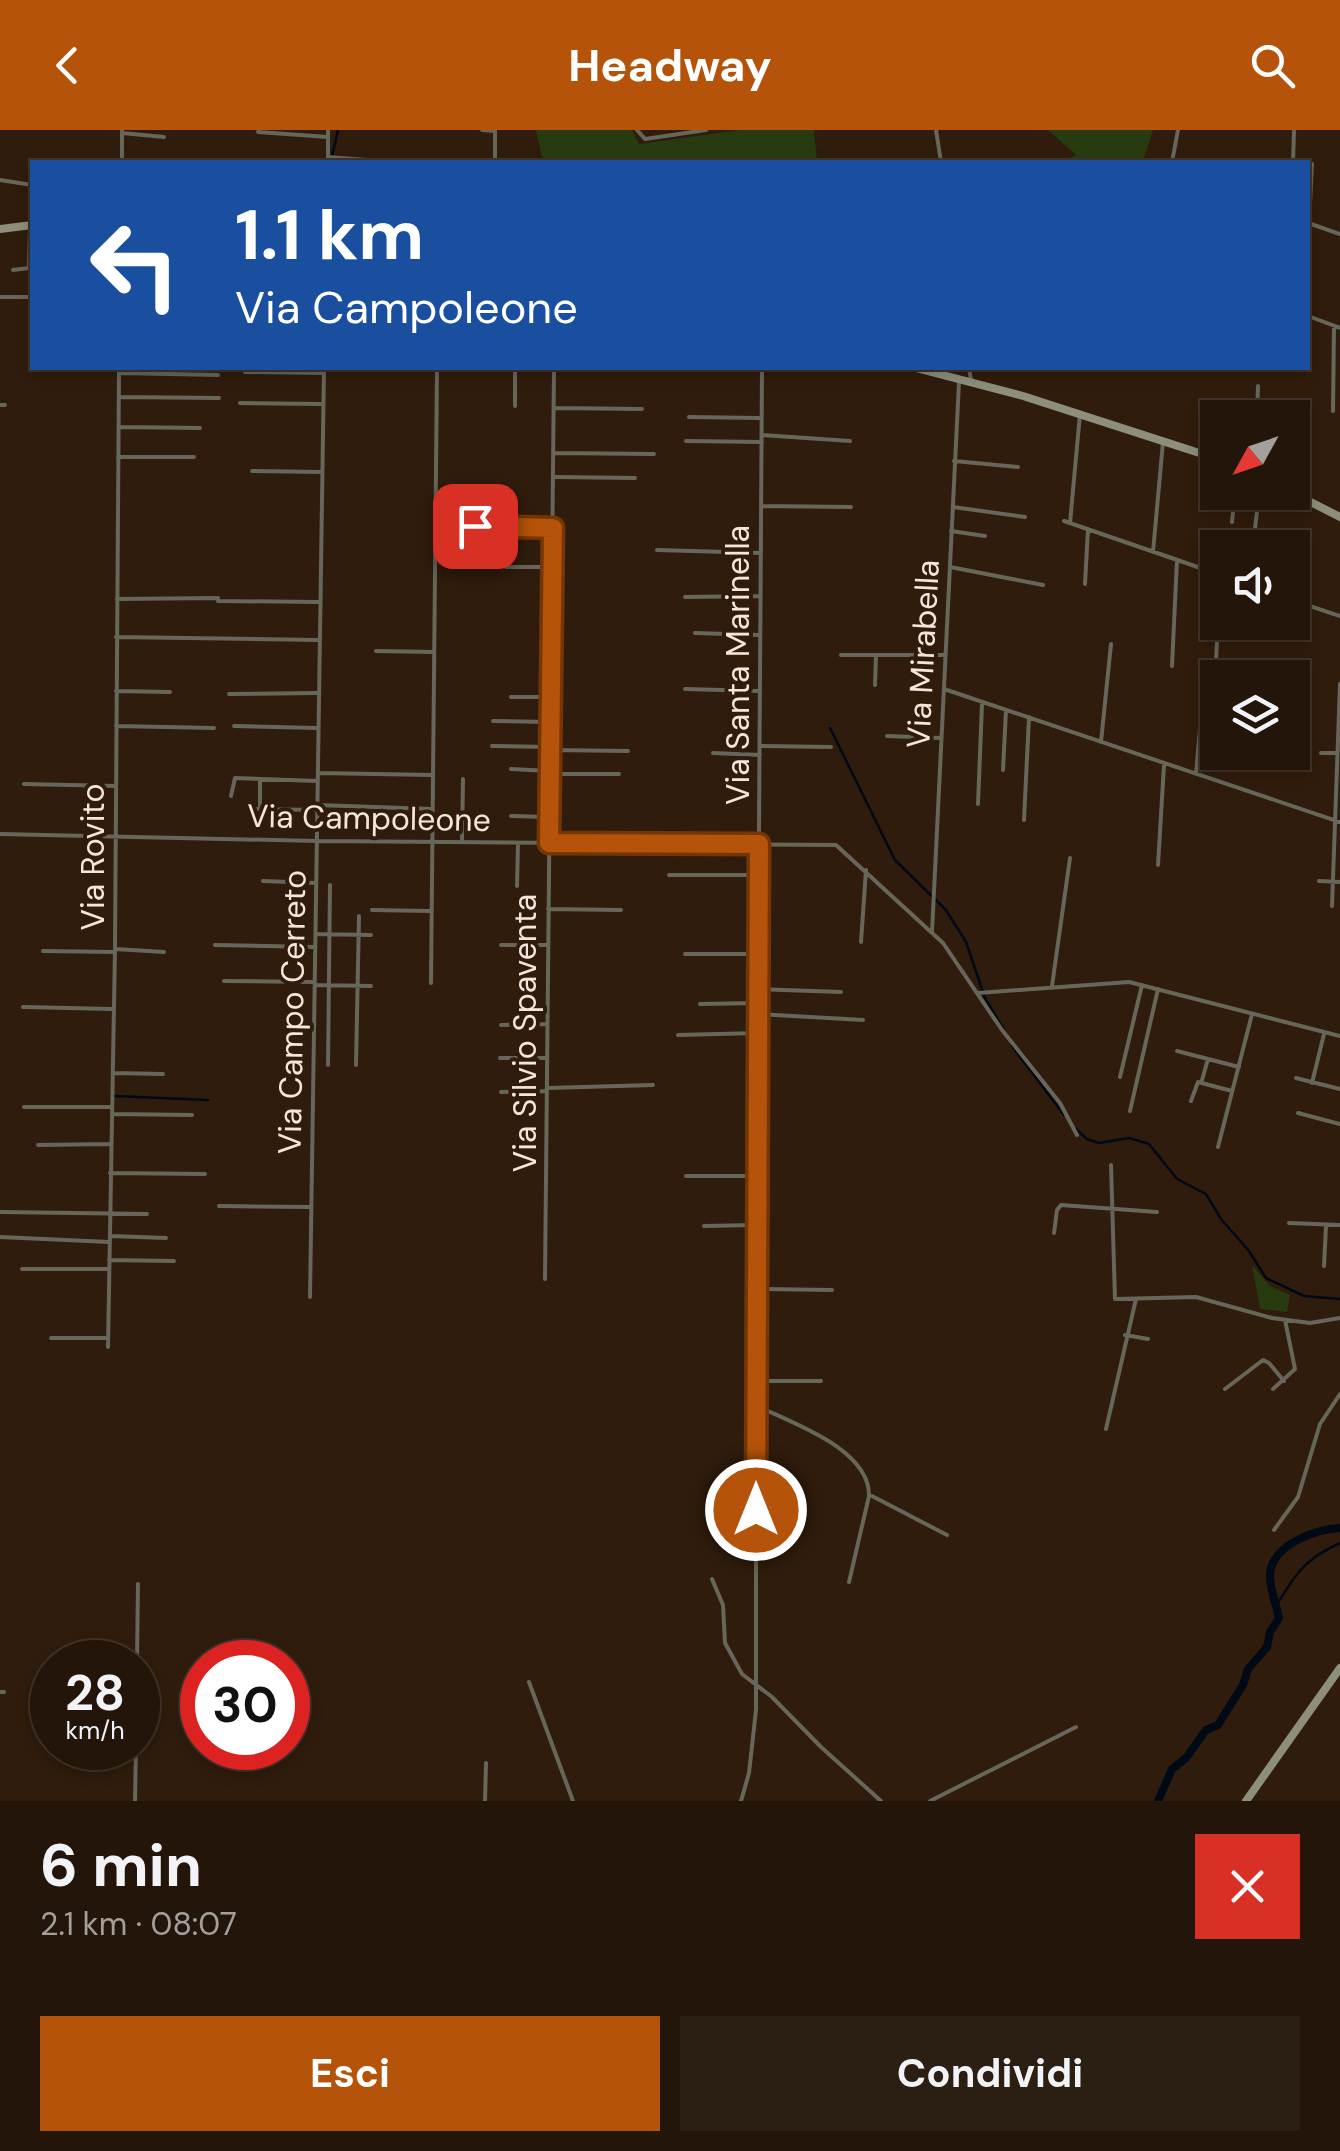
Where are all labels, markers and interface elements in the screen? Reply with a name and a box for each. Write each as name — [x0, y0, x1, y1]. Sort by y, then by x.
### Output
text: Headway — [568, 36, 772, 95]
icon: back — [40, 38, 95, 93]
icon: search — [1245, 38, 1300, 93]
text: 1.1 km — [235, 190, 424, 281]
icon: left — [70, 200, 200, 330]
text: Via Campoleone — [235, 278, 578, 337]
north arrow — [1200, 400, 1310, 510]
map controls — [1200, 400, 1310, 770]
pin — [433, 484, 518, 569]
icon: arrive — [448, 499, 503, 554]
street label: Via Santa Marinella — [717, 525, 759, 805]
button: sound — [1200, 530, 1310, 640]
street label: Via Mirabella — [897, 559, 949, 749]
button: layers — [1200, 660, 1310, 770]
street label: Via Rovito — [72, 784, 114, 930]
street label: Via Campoleone — [247, 795, 491, 841]
street label: Via Campo Cerreto — [269, 870, 315, 1154]
street label: Via Silvio Spaventa — [504, 894, 546, 1172]
position arrow — [704, 1458, 808, 1562]
speed limit sign: 30 — [180, 1640, 310, 1770]
text: 28 — [65, 1660, 125, 1726]
text: km/h — [65, 1714, 125, 1747]
text: 6 min — [40, 1826, 202, 1905]
button: close — [1195, 1834, 1300, 1939]
text: 2.1 km · 08:07 — [40, 1903, 237, 1945]
button: Esci — [40, 2016, 660, 2131]
button: Condividi — [680, 2016, 1300, 2131]

